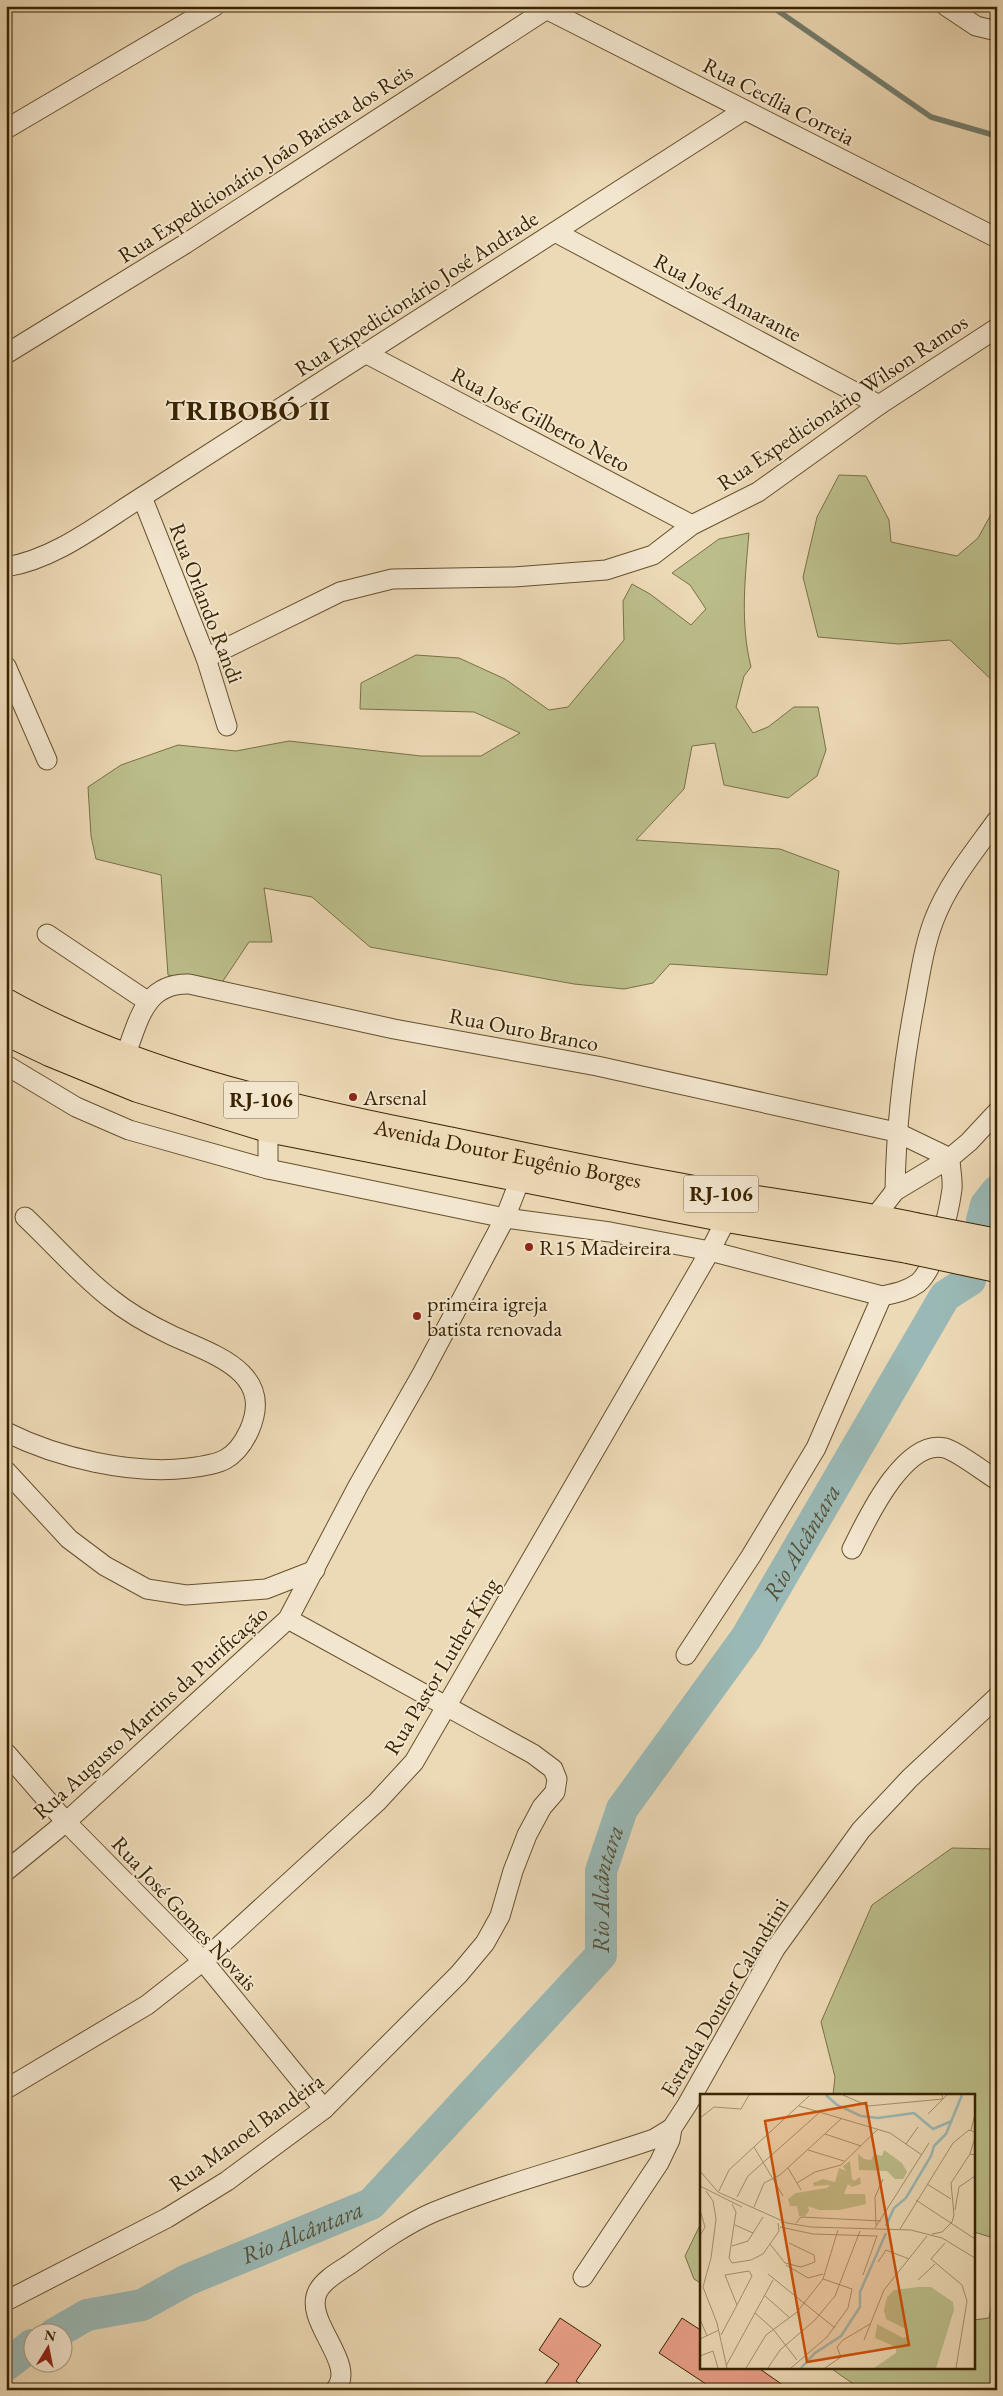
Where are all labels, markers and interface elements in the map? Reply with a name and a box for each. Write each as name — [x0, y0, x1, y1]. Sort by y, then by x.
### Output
street label: Rua Cecília Correia — [698, 51, 860, 152]
street label: Rua Expedicionário João Batista dos Reis — [112, 57, 418, 270]
street label: Rua Expedicionário José Andrade — [289, 204, 544, 383]
street label: Rua José Amarante — [649, 246, 807, 349]
street label: Rua Expedicionário Wilson Ramos — [711, 308, 973, 497]
street label: Rua José Gilberto Neto — [446, 360, 635, 479]
district label: TRIBOBÓ II — [165, 392, 331, 428]
street label: Rua Orlando Randi — [163, 519, 250, 687]
street label: Rua Ouro Branco — [447, 1001, 601, 1058]
road number: RJ-106 — [224, 1082, 298, 1118]
place label: Arsenal — [362, 1083, 427, 1112]
marker: Arsenal — [347, 1091, 359, 1103]
street label: Avenida Doutor Eugênio Borges — [371, 1112, 644, 1195]
road number: RJ-106 — [684, 1176, 758, 1212]
place label: R15 Madeireira — [539, 1233, 671, 1262]
marker: R15 Madeireira — [523, 1241, 535, 1253]
place label: primeira igreja batista renovada — [427, 1289, 562, 1343]
marker: primeira igreja batista renovada — [411, 1310, 423, 1322]
water label: Rio Alcântara — [755, 1478, 847, 1606]
street label: Rua Pastor Luther King — [377, 1572, 506, 1760]
street label: Rua Augusto Martins da Purificação — [27, 1599, 274, 1826]
water label: Rio Alcântara — [585, 1821, 630, 1953]
street label: Rua José Gomes Novais — [105, 1830, 264, 1997]
street label: Estrada Doutor Calandrini — [654, 1893, 795, 2102]
street label: Rua Manoel Bandeira — [163, 2066, 329, 2198]
inset map — [700, 2094, 976, 2368]
water label: Rio Alcântara — [236, 2193, 368, 2271]
north arrow — [22, 2324, 72, 2374]
text: N — [43, 2325, 58, 2345]

